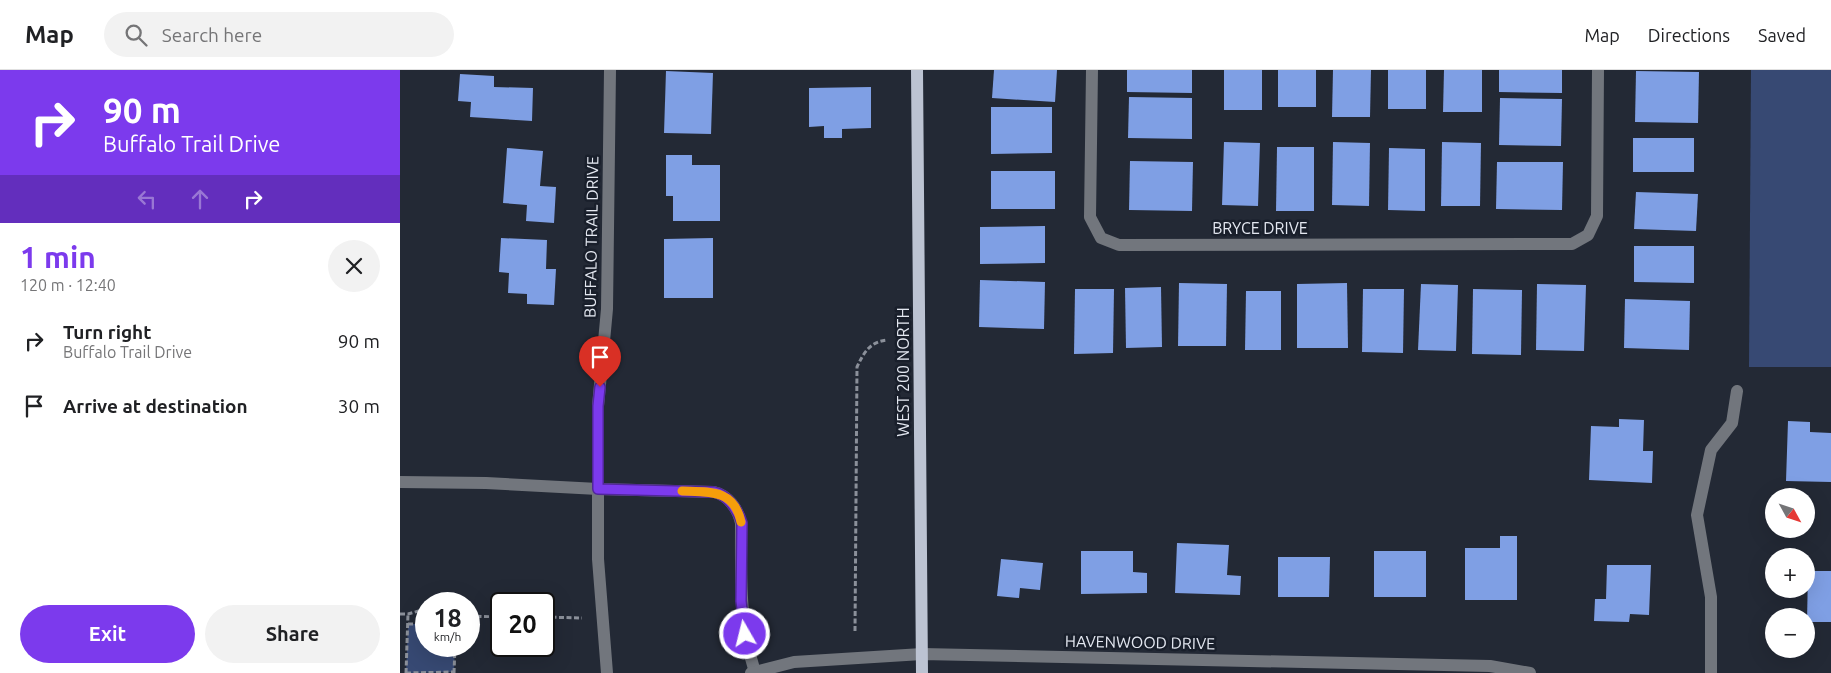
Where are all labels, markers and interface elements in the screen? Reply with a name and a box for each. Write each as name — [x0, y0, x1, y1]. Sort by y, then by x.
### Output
search box — [104, 12, 454, 57]
text: Map — [25, 21, 74, 48]
icon: search — [122, 21, 150, 49]
text: Search here — [162, 24, 262, 46]
text: Map — [1584, 25, 1620, 45]
text: Directions — [1648, 25, 1730, 45]
text: Saved — [1758, 25, 1806, 45]
icon: right — [20, 90, 85, 155]
text: 90 m — [103, 90, 181, 130]
text: Buffalo Trail Drive — [103, 131, 281, 156]
street label: BUFFALO TRAIL DRIVE — [581, 156, 601, 318]
icon: left — [133, 185, 161, 213]
icon: ahead — [186, 185, 214, 213]
icon: right — [239, 185, 267, 213]
street label: BRYCE DRIVE — [1212, 219, 1308, 237]
text: 1 min — [20, 240, 96, 274]
button: close — [328, 240, 380, 292]
text: 120 m · 12:40 — [20, 276, 116, 294]
street label: WEST 200 NORTH — [894, 307, 912, 437]
text: Turn right — [63, 321, 151, 343]
icon: right — [20, 327, 48, 355]
text: 90 m — [338, 330, 380, 352]
pin — [579, 336, 621, 387]
text: Buffalo Trail Drive — [63, 343, 192, 361]
icon: arrive — [586, 343, 614, 371]
icon: arrive — [20, 392, 48, 420]
text: Arrive at destination — [63, 395, 248, 417]
text: 30 m — [338, 395, 380, 417]
north arrow — [1765, 488, 1815, 538]
map controls — [1765, 488, 1815, 658]
button: + — [1765, 548, 1815, 598]
speed limit sign: 20 — [490, 592, 555, 657]
text: 18 — [433, 604, 462, 632]
button: Exit — [20, 605, 195, 663]
button: Share — [205, 605, 380, 663]
position arrow — [718, 607, 770, 659]
button: − — [1765, 608, 1815, 658]
text: km/h — [434, 630, 461, 643]
street label: HAVENWOOD DRIVE — [1065, 632, 1215, 652]

